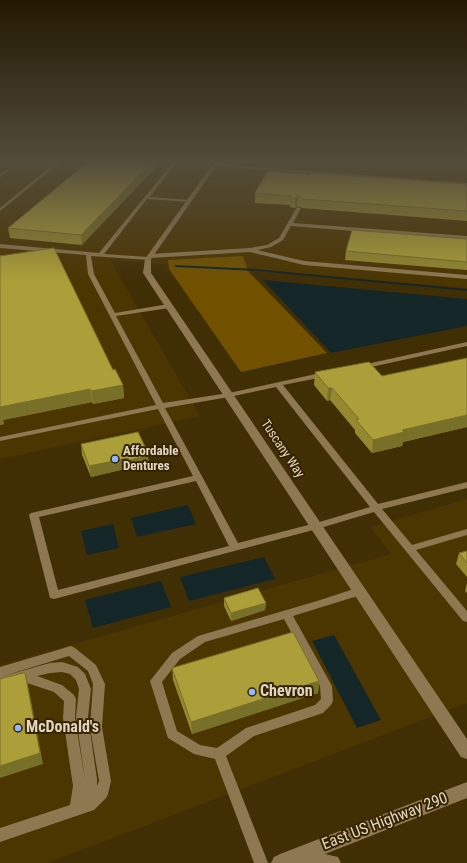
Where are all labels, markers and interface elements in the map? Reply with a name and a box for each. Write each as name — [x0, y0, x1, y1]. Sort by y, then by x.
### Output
street label: Tuscany Way — [257, 417, 307, 481]
place label: Affordable Dentures — [123, 444, 178, 475]
marker: Affordable Dentures — [110, 454, 120, 464]
place label: Chevron — [260, 682, 313, 702]
marker: Chevron — [247, 687, 257, 697]
place label: McDonald's — [26, 718, 99, 738]
marker: McDonald's — [13, 723, 23, 733]
street label: East US Highway 290 — [319, 789, 451, 855]

